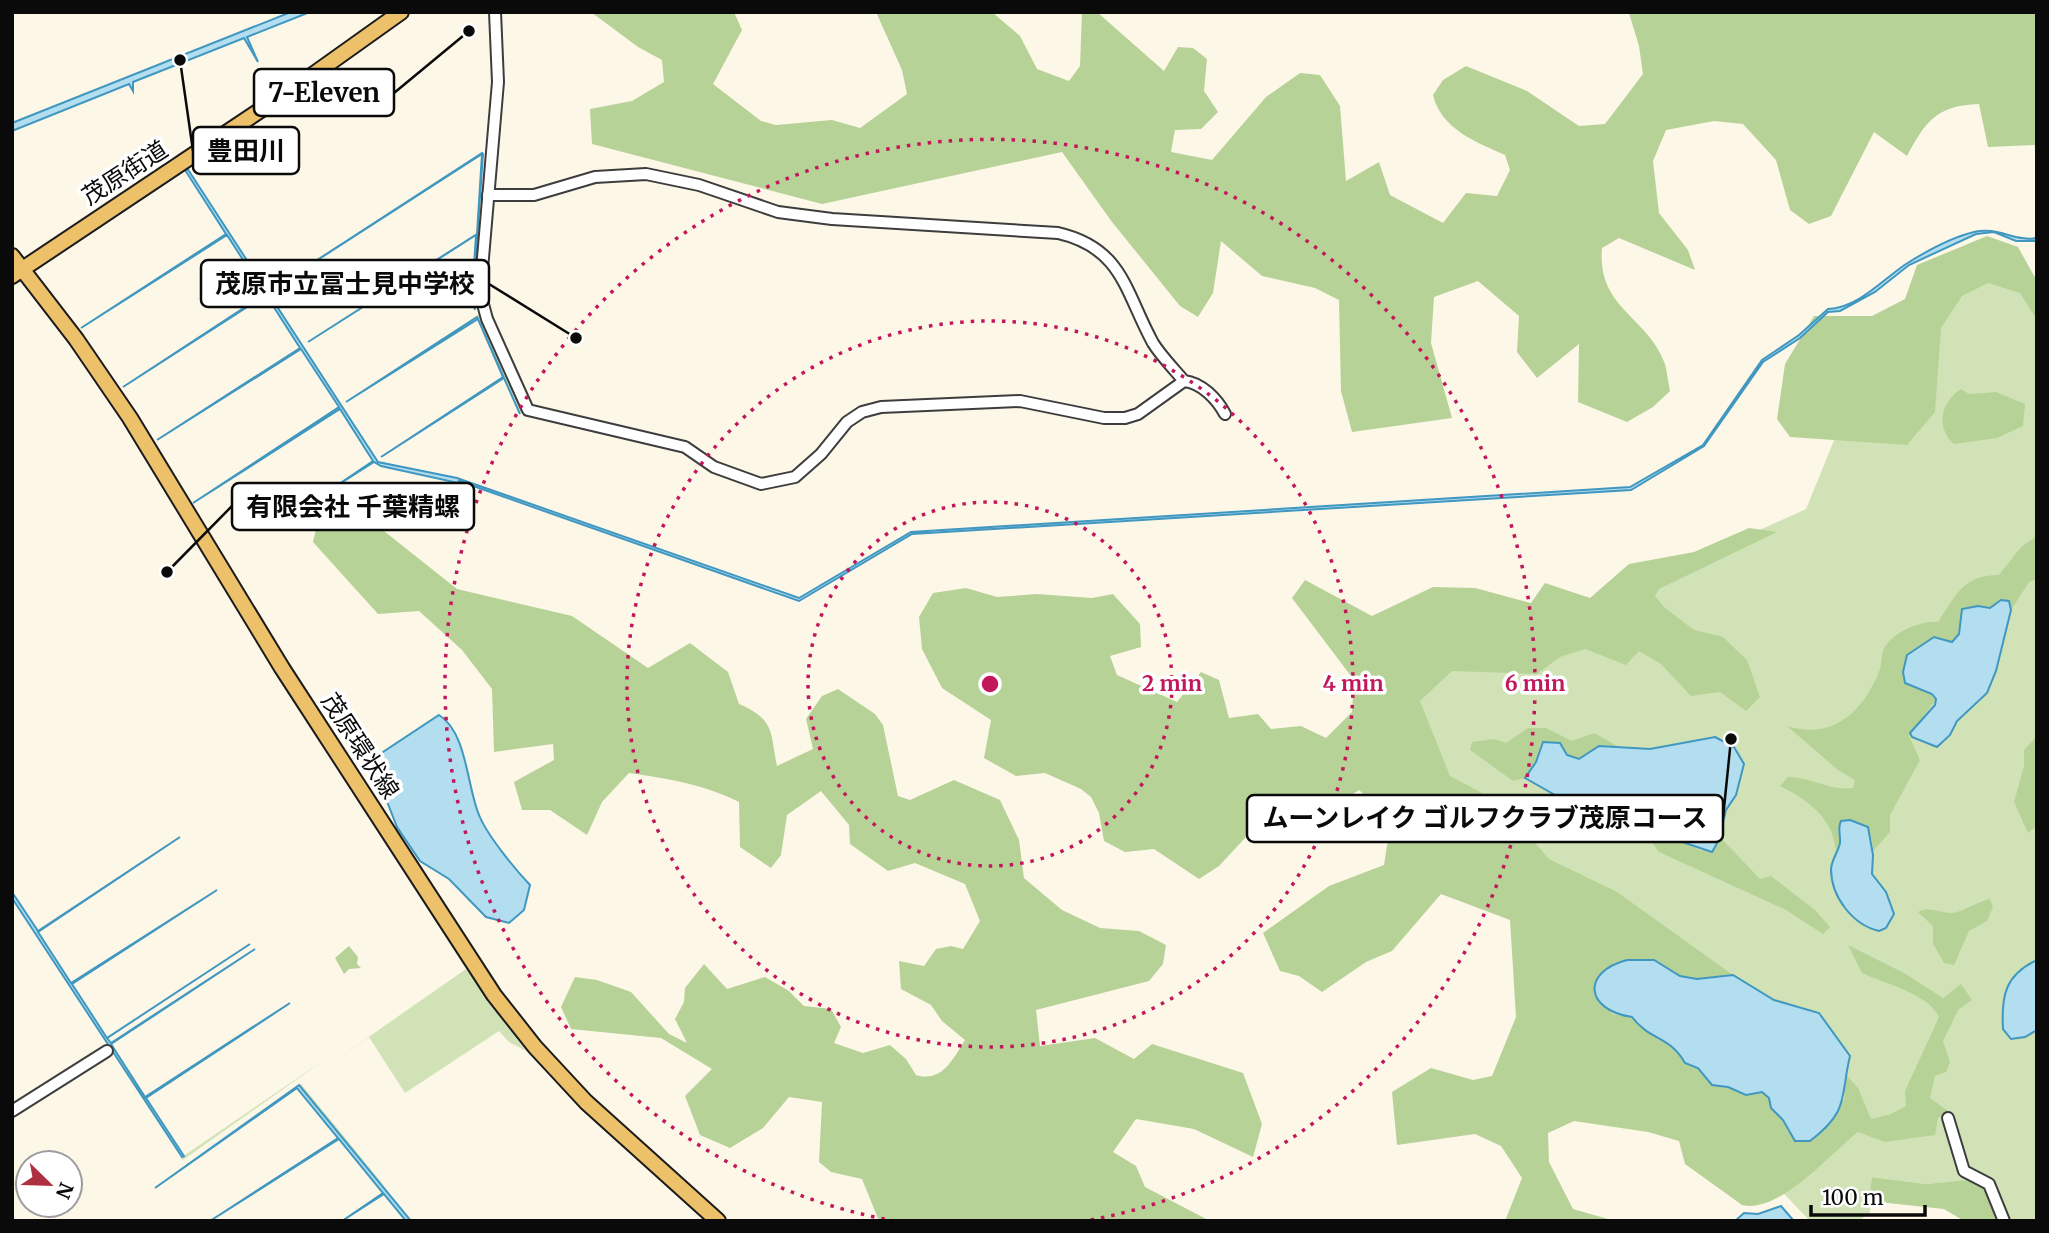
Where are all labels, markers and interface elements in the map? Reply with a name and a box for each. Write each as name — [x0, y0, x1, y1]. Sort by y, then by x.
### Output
callout: 7-Eleven — [254, 69, 394, 116]
text: 7-Eleven — [268, 76, 380, 109]
callout: 豊田川 — [193, 127, 299, 174]
street label: 茂原街道 — [76, 133, 173, 212]
text: 豊田川 — [207, 134, 285, 167]
callout: 茂原市立冨士見中学校 — [201, 260, 489, 307]
text: 茂原市立冨士見中学校 — [215, 267, 475, 300]
callout: 有限会社 千葉精螺 — [232, 483, 474, 530]
text: 有限会社 千葉精螺 — [246, 490, 460, 523]
text: 2 min — [1142, 670, 1202, 697]
text: 4 min — [1323, 670, 1383, 697]
text: 6 min — [1505, 670, 1565, 697]
centre of rings — [978, 672, 1002, 696]
street label: 茂原環状線 — [315, 687, 406, 804]
callout: ムーンレイク ゴルフクラブ茂原コース — [1247, 795, 1723, 842]
text: ムーンレイク ゴルフクラブ茂原コース — [1262, 801, 1708, 834]
north arrow — [14, 1149, 84, 1219]
scale bar — [1811, 1174, 1925, 1218]
text: N — [51, 1179, 79, 1202]
text: 100 m — [1822, 1184, 1884, 1211]

